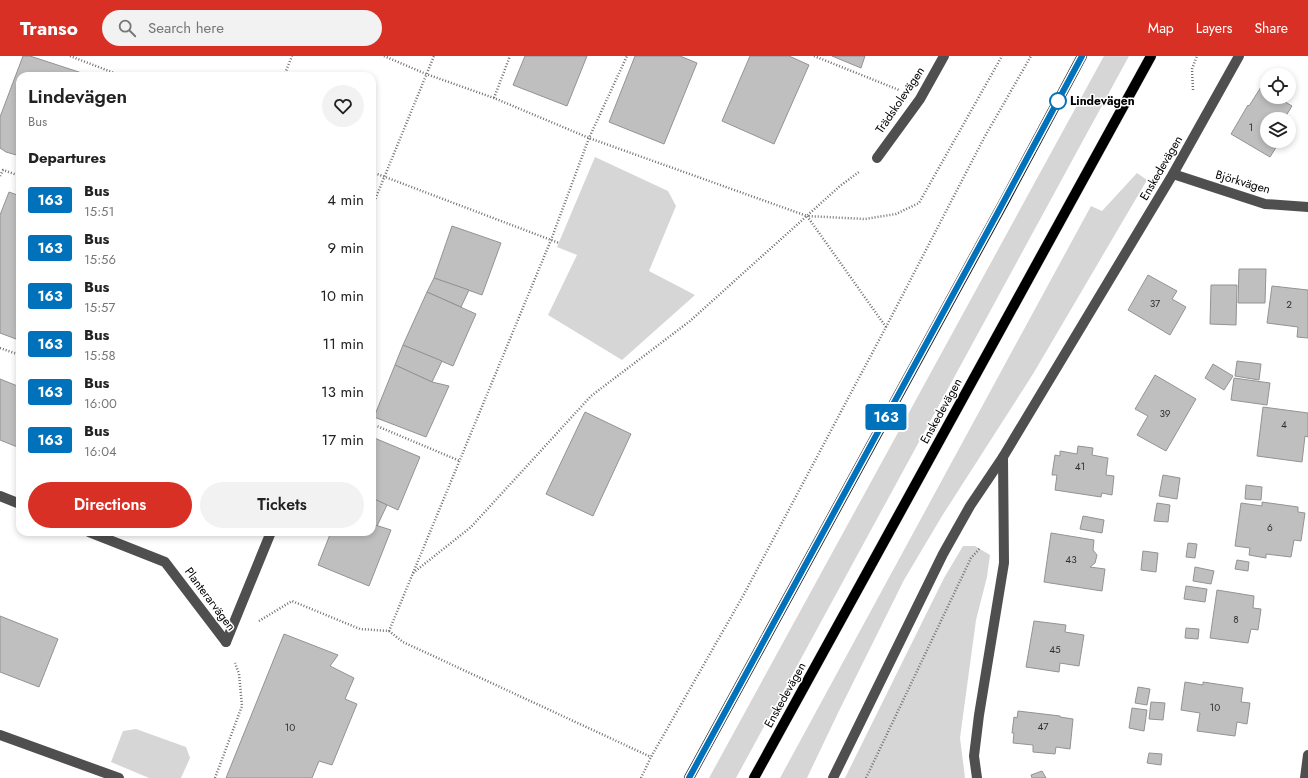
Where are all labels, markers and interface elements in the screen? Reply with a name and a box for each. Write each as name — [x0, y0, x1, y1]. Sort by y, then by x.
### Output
search box — [102, 10, 382, 46]
text: Transo — [20, 15, 78, 42]
icon: search — [116, 17, 138, 39]
text: Search here — [148, 17, 224, 39]
text: Map — [1148, 18, 1174, 38]
text: Layers — [1196, 18, 1232, 38]
text: Share — [1254, 18, 1288, 38]
street label: Trädskolevägen — [871, 63, 929, 137]
map controls — [1260, 68, 1296, 148]
button: locate — [1260, 68, 1296, 104]
text: Lindevägen — [28, 83, 127, 110]
button: heart — [322, 85, 364, 127]
marker: Lindevägen — [1049, 92, 1067, 110]
place label: Lindevägen — [1070, 92, 1135, 110]
text: Bus — [28, 112, 47, 131]
button: layers — [1260, 112, 1296, 148]
house number: 1 — [1249, 120, 1253, 135]
street label: Enskedevägen — [1135, 132, 1187, 204]
text: Departures — [28, 147, 106, 169]
street label: Björkvägen — [1213, 166, 1273, 198]
text: Bus — [84, 180, 109, 202]
text: 4 min — [327, 189, 364, 211]
text: 163 — [37, 190, 63, 210]
text: 15:51 — [84, 202, 114, 221]
text: Bus — [84, 228, 109, 250]
text: 9 min — [327, 237, 364, 259]
text: 163 — [37, 238, 63, 258]
text: 15:56 — [84, 250, 116, 269]
text: Bus — [84, 276, 109, 298]
text: 10 min — [320, 285, 364, 307]
text: 163 — [37, 286, 63, 306]
house number: 37 — [1150, 296, 1161, 311]
house number: 2 — [1286, 297, 1292, 312]
text: 15:57 — [84, 298, 115, 317]
text: Bus — [84, 324, 109, 346]
text: 11 min — [323, 333, 364, 355]
text: 163 — [37, 334, 63, 354]
text: 15:58 — [84, 346, 116, 365]
text: Bus — [84, 372, 109, 394]
street label: Enskedevägen — [916, 375, 966, 447]
text: 13 min — [321, 381, 364, 403]
text: 163 — [37, 382, 63, 402]
text: 16:00 — [84, 394, 117, 413]
line badge: 163 — [863, 404, 909, 430]
house number: 39 — [1159, 406, 1171, 421]
text: 163 — [873, 407, 899, 427]
house number: 4 — [1281, 417, 1287, 432]
text: Bus — [84, 420, 109, 442]
text: 17 min — [321, 429, 364, 451]
text: 163 — [37, 430, 63, 450]
text: 16:04 — [84, 442, 117, 461]
house number: 41 — [1075, 459, 1085, 474]
button: Directions — [28, 482, 192, 528]
button: Tickets — [200, 482, 364, 528]
house number: 6 — [1267, 520, 1273, 535]
house number: 43 — [1065, 552, 1077, 567]
street label: Planterarvägen — [180, 564, 240, 634]
house number: 8 — [1233, 612, 1239, 627]
house number: 45 — [1049, 642, 1061, 657]
street label: Enskedevägen — [760, 659, 810, 731]
house number: 10 — [1210, 700, 1220, 715]
house number: 47 — [1037, 719, 1049, 734]
house number: 10 — [285, 720, 295, 735]

